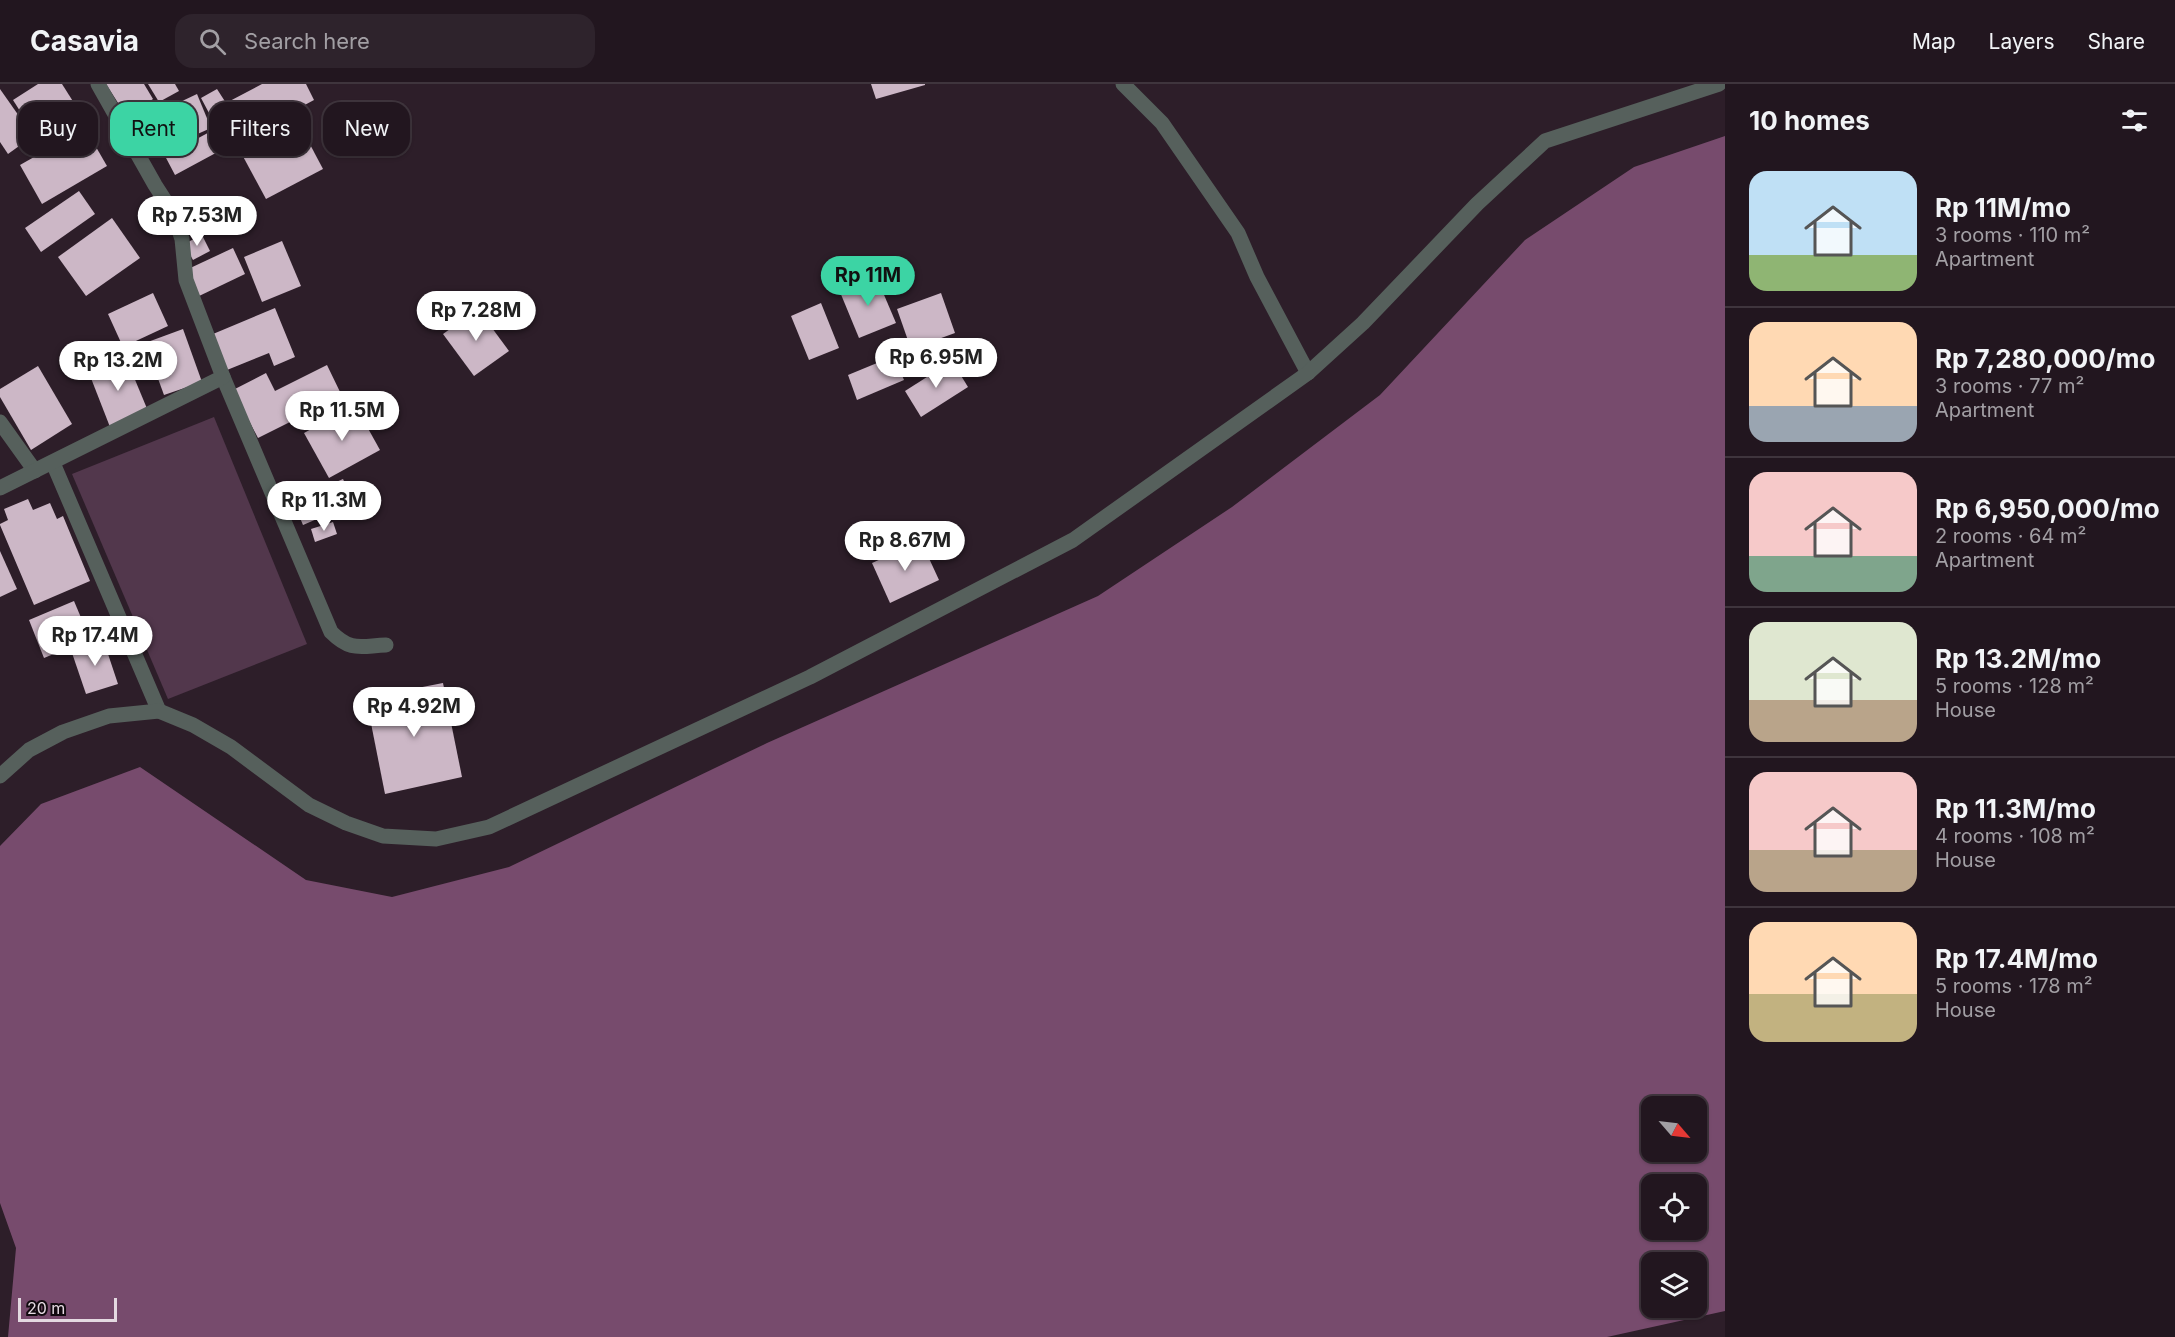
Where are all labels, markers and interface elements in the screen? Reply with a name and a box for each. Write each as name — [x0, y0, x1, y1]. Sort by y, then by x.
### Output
search box — [175, 14, 595, 68]
text: Casavia — [30, 24, 139, 58]
icon: search — [196, 25, 229, 58]
text: Search here — [244, 28, 370, 54]
text: Map — [1912, 29, 1956, 54]
text: Layers — [1989, 29, 2055, 54]
text: Share — [2088, 29, 2145, 54]
chip: Buy — [18, 102, 98, 156]
chip: Rent — [110, 102, 197, 156]
chip: Filters — [209, 102, 311, 156]
chip: New — [323, 102, 410, 156]
icon: filters — [2118, 104, 2151, 137]
text: 10 homes — [1749, 105, 1870, 136]
text: Rp 11M/mo — [1935, 192, 2071, 223]
icon: home — [1797, 195, 1869, 267]
pin: Rp 7.53M — [135, 196, 259, 247]
text: Rp 7.53M — [152, 203, 242, 227]
text: 3 rooms · 110 m² — [1935, 223, 2090, 247]
text: Apartment — [1935, 247, 2034, 271]
pin: Rp 11M — [819, 256, 917, 307]
text: Rp 11M — [835, 263, 901, 287]
pin: Rp 7.28M — [414, 291, 538, 342]
text: Rp 7.28M — [431, 298, 521, 322]
pin: Rp 6.95M — [874, 338, 998, 389]
pin: Rp 13.2M — [56, 341, 180, 392]
text: Rp 7,280,000/mo — [1935, 343, 2156, 374]
text: Rp 6.95M — [889, 345, 983, 369]
icon: home — [1797, 346, 1869, 418]
text: Rp 13.2M — [73, 348, 163, 372]
text: 3 rooms · 77 m² — [1935, 374, 2084, 398]
pin: Rp 11.5M — [280, 391, 404, 442]
text: Rp 11.5M — [299, 398, 385, 422]
text: Apartment — [1935, 398, 2034, 422]
pin: Rp 11.3M — [262, 481, 386, 532]
text: Rp 11.3M — [281, 488, 367, 512]
text: Rp 6,950,000/mo — [1935, 493, 2160, 524]
icon: home — [1797, 496, 1869, 568]
pin: Rp 8.67M — [843, 521, 967, 572]
text: 2 rooms · 64 m² — [1935, 524, 2086, 548]
text: Rp 8.67M — [859, 528, 951, 552]
text: Apartment — [1935, 548, 2034, 572]
pin: Rp 17.4M — [33, 616, 157, 667]
text: Rp 17.4M — [51, 623, 139, 647]
text: Rp 13.2M/mo — [1935, 643, 2101, 674]
icon: home — [1797, 646, 1869, 718]
text: 5 rooms · 128 m² — [1935, 674, 2094, 698]
pin: Rp 4.92M — [352, 687, 476, 738]
text: Rp 4.92M — [367, 694, 461, 718]
text: House — [1935, 698, 1996, 722]
text: Rp 11.3M/mo — [1935, 793, 2096, 824]
icon: home — [1797, 796, 1869, 868]
text: 4 rooms · 108 m² — [1935, 824, 2095, 848]
text: House — [1935, 848, 1996, 872]
text: Rp 17.4M/mo — [1935, 943, 2098, 974]
icon: home — [1797, 946, 1869, 1018]
text: 5 rooms · 178 m² — [1935, 974, 2093, 998]
text: House — [1935, 998, 1996, 1022]
north arrow — [1641, 1096, 1707, 1162]
map controls — [1641, 1096, 1707, 1318]
button: locate — [1641, 1174, 1707, 1240]
button: layers — [1641, 1252, 1707, 1318]
scale bar — [18, 1295, 117, 1322]
text: 20 m — [27, 1298, 65, 1318]

